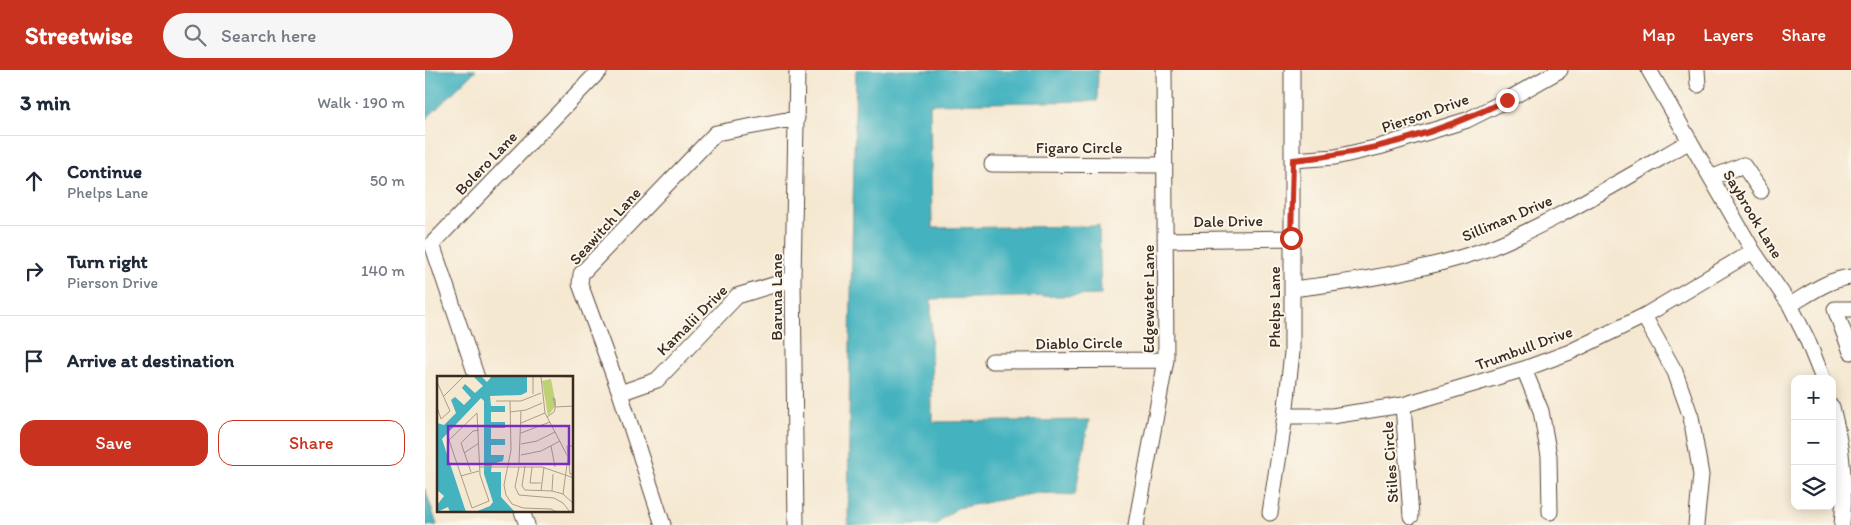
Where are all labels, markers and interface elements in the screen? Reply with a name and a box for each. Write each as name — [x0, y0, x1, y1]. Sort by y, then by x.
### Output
search box — [163, 13, 513, 58]
text: Streetwise — [25, 21, 133, 50]
icon: search — [181, 21, 209, 49]
text: Search here — [221, 24, 316, 47]
text: Map — [1642, 24, 1675, 46]
text: Layers — [1703, 24, 1753, 46]
text: Share — [1781, 24, 1826, 46]
street label: Pierson Drive — [1379, 89, 1471, 137]
route end — [1496, 89, 1519, 112]
text: 3 min — [20, 90, 70, 115]
text: Walk · 190 m — [317, 93, 405, 112]
street label: Bolero Lane — [451, 127, 521, 199]
street label: Figaro Circle — [1036, 138, 1122, 157]
text: Continue — [67, 160, 142, 183]
street label: Saybrook Lane — [1719, 166, 1787, 262]
icon: ahead — [20, 167, 48, 195]
text: 50 m — [370, 171, 405, 190]
text: Phelps Lane — [67, 183, 148, 202]
street label: Seawitch Lane — [565, 183, 645, 269]
street label: Silliman Drive — [1459, 190, 1555, 246]
street label: Dale Drive — [1193, 211, 1263, 231]
route start — [1280, 227, 1303, 250]
street label: Edgewater Lane — [1139, 245, 1158, 353]
text: Turn right — [67, 250, 148, 273]
street label: Baruna Lane — [767, 253, 786, 341]
icon: right — [20, 257, 48, 285]
text: 140 m — [361, 261, 405, 280]
street label: Phelps Lane — [1265, 266, 1284, 348]
text: Pierson Drive — [67, 273, 158, 292]
street label: Kamalii Drive — [653, 280, 732, 359]
street label: Trumbull Drive — [1473, 322, 1575, 374]
street label: Diablo Circle — [1035, 333, 1123, 353]
icon: arrive — [20, 347, 48, 375]
text: Arrive at destination — [67, 349, 234, 372]
map controls — [1791, 375, 1836, 510]
button: + — [1791, 375, 1836, 420]
inset map — [437, 376, 574, 512]
button: Save — [20, 420, 208, 466]
button: Share — [218, 420, 405, 466]
street label: Stiles Circle — [1378, 420, 1402, 504]
button: − — [1791, 420, 1836, 465]
button: layers — [1791, 465, 1836, 510]

